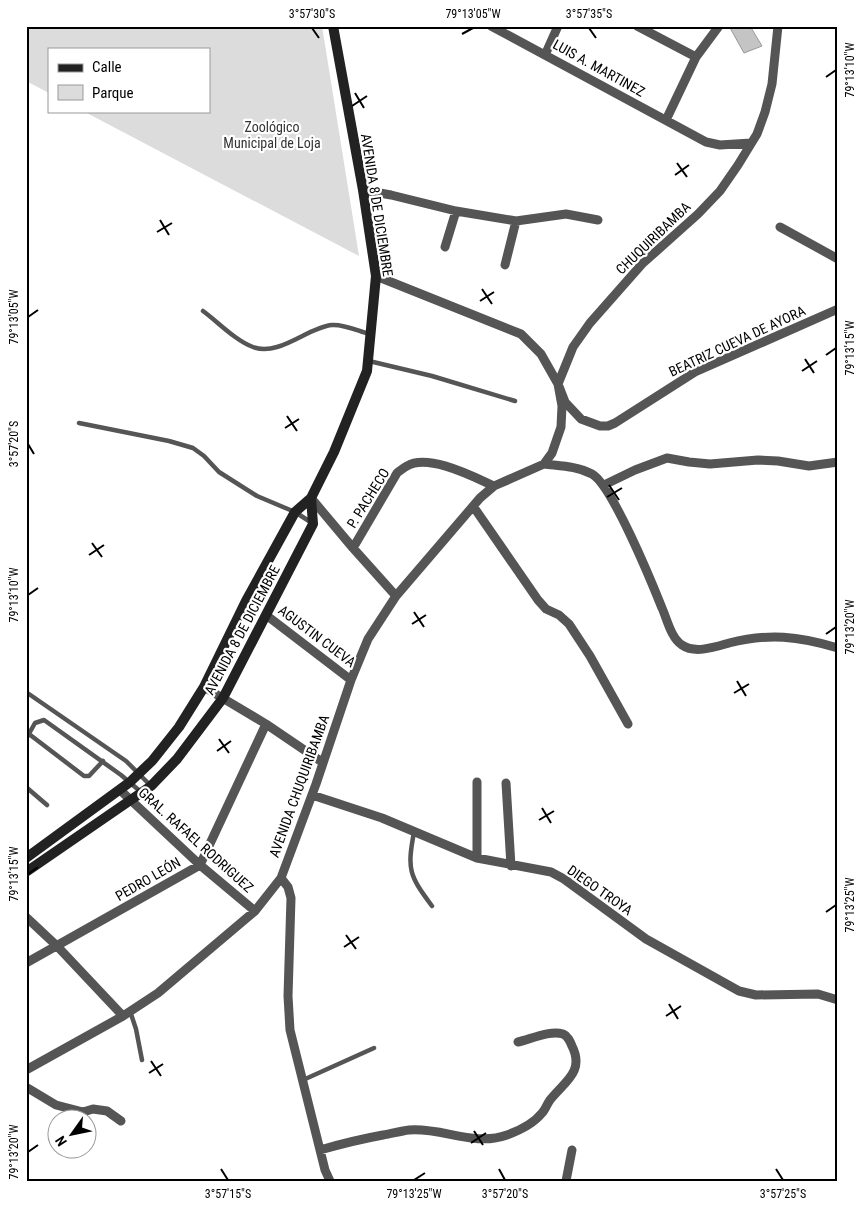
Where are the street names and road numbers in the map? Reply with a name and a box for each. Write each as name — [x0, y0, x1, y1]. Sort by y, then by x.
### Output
street label: LUIS A. MARTINEZ — [550, 36, 648, 100]
street label: AVENIDA 8 DE DICIEMBRE — [358, 132, 396, 278]
street label: CHUQUIRIBAMBA — [612, 198, 694, 278]
street label: BEATRIZ CUEVA DE AYORA — [666, 302, 808, 380]
street label: P. PACHECO — [343, 465, 393, 531]
street label: AVENIDA 8 DE DICIEMBRE — [201, 562, 283, 697]
street label: AGUSTIN CUEVA — [275, 602, 359, 670]
street label: AVENIDA CHUQUIRIBAMBA — [266, 712, 332, 860]
street label: GRAL. RAFAEL RODRIGUEZ — [135, 784, 257, 896]
street label: PEDRO LEÓN — [112, 853, 183, 904]
street label: DIEGO TROYA — [564, 862, 636, 918]

